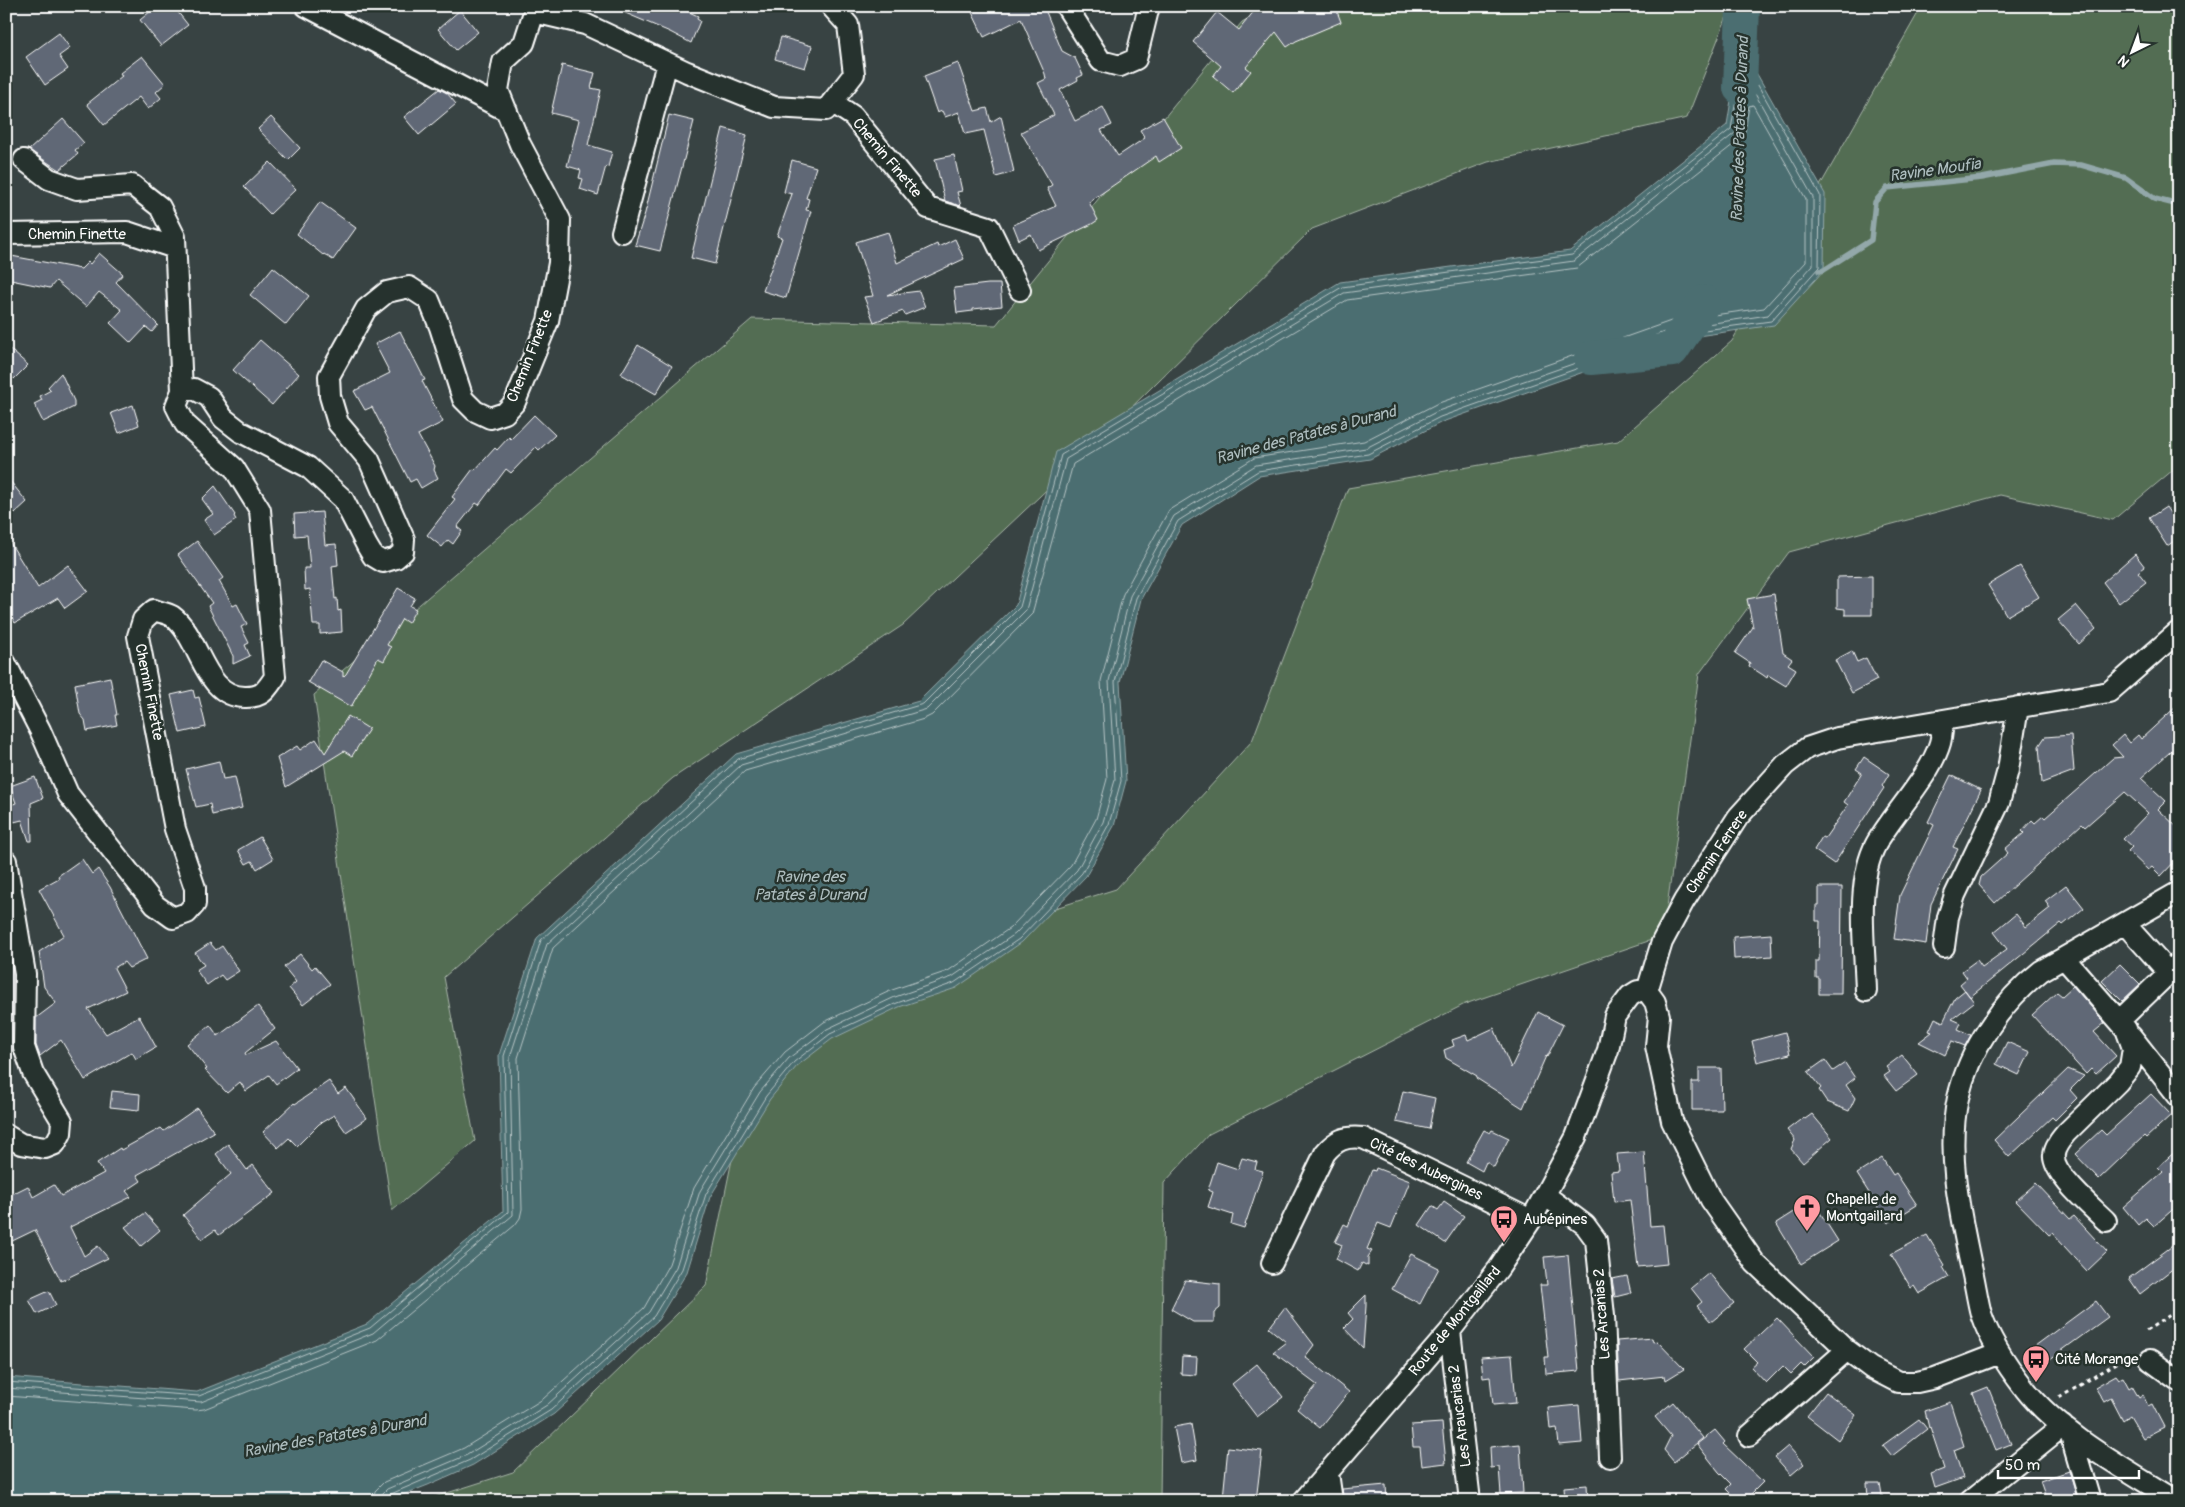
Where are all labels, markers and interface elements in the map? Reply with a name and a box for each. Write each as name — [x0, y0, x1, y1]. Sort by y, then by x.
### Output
north arrow — [2108, 28, 2158, 78]
water label: Ravine des Patates à Durand — [1727, 34, 1753, 222]
text: N — [2114, 52, 2133, 71]
street label: Chemin Finette — [848, 114, 926, 202]
water label: Ravine Moufia — [1888, 153, 1983, 186]
street label: Chemin Finette — [28, 225, 127, 244]
street label: Chemin Finette — [503, 306, 557, 405]
water label: Ravine des Patates à Durand — [1214, 401, 1400, 469]
street label: Chemin Finette — [130, 642, 168, 743]
street label: Chemin Ferrere — [1682, 806, 1752, 898]
water label: Ravine des Patates à Durand — [754, 867, 868, 905]
street label: Cité des Aubergines — [1366, 1133, 1486, 1205]
place label: Chapelle de Montgaillard — [1826, 1190, 1903, 1226]
church icon: Chapelle de Montgaillard — [1792, 1193, 1822, 1232]
bus stop icon: Aubépines — [1489, 1204, 1519, 1243]
place label: Aubépines — [1523, 1210, 1588, 1229]
street label: Route de Montgaillard — [1405, 1262, 1505, 1380]
street label: Les Arcanias 2 — [1589, 1268, 1615, 1360]
bus stop icon: Cité Morange — [2021, 1344, 2051, 1383]
place label: Cité Morange — [2055, 1350, 2139, 1369]
street label: Les Araucarias 2 — [1444, 1364, 1476, 1468]
water label: Ravine des Patates à Durand — [242, 1410, 430, 1462]
scale bar — [1998, 1447, 2139, 1479]
text: 50 m — [2005, 1456, 2040, 1475]

